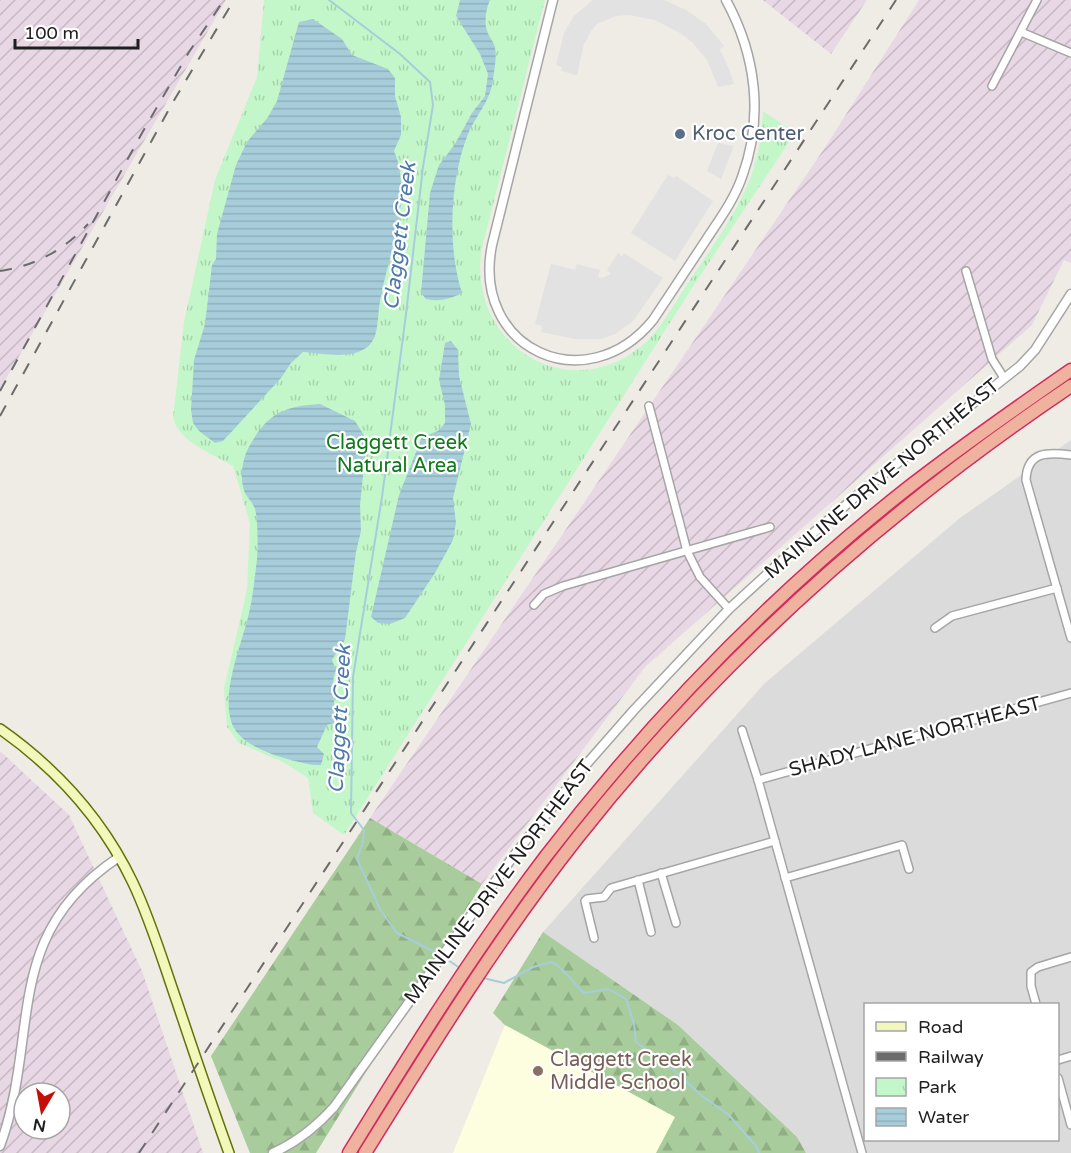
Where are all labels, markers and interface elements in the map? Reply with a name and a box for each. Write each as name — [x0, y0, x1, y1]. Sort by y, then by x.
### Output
scale bar — [15, 12, 138, 50]
text: 100 m — [24, 22, 79, 44]
place label: Kroc Center — [692, 122, 804, 146]
marker: Kroc Center — [673, 127, 687, 141]
water label: Claggett Creek — [379, 159, 422, 311]
street label: MAINLINE DRIVE NORTHEAST — [760, 374, 1004, 584]
park label: Claggett Creek Natural Area — [326, 431, 468, 478]
water label: Claggett Creek — [324, 642, 356, 794]
street label: SHADY LANE NORTHEAST — [786, 692, 1044, 782]
street label: MAINLINE DRIVE NORTHEAST — [399, 755, 599, 1009]
legend — [864, 1003, 1059, 1141]
text: Road — [918, 1016, 963, 1038]
text: Railway — [918, 1046, 984, 1068]
place label: Claggett Creek Middle School — [550, 1048, 692, 1095]
marker: Claggett Creek Middle School — [531, 1064, 545, 1078]
text: Park — [918, 1076, 957, 1098]
north arrow — [12, 1081, 72, 1141]
text: Water — [918, 1106, 969, 1128]
text: N — [32, 1114, 48, 1136]

